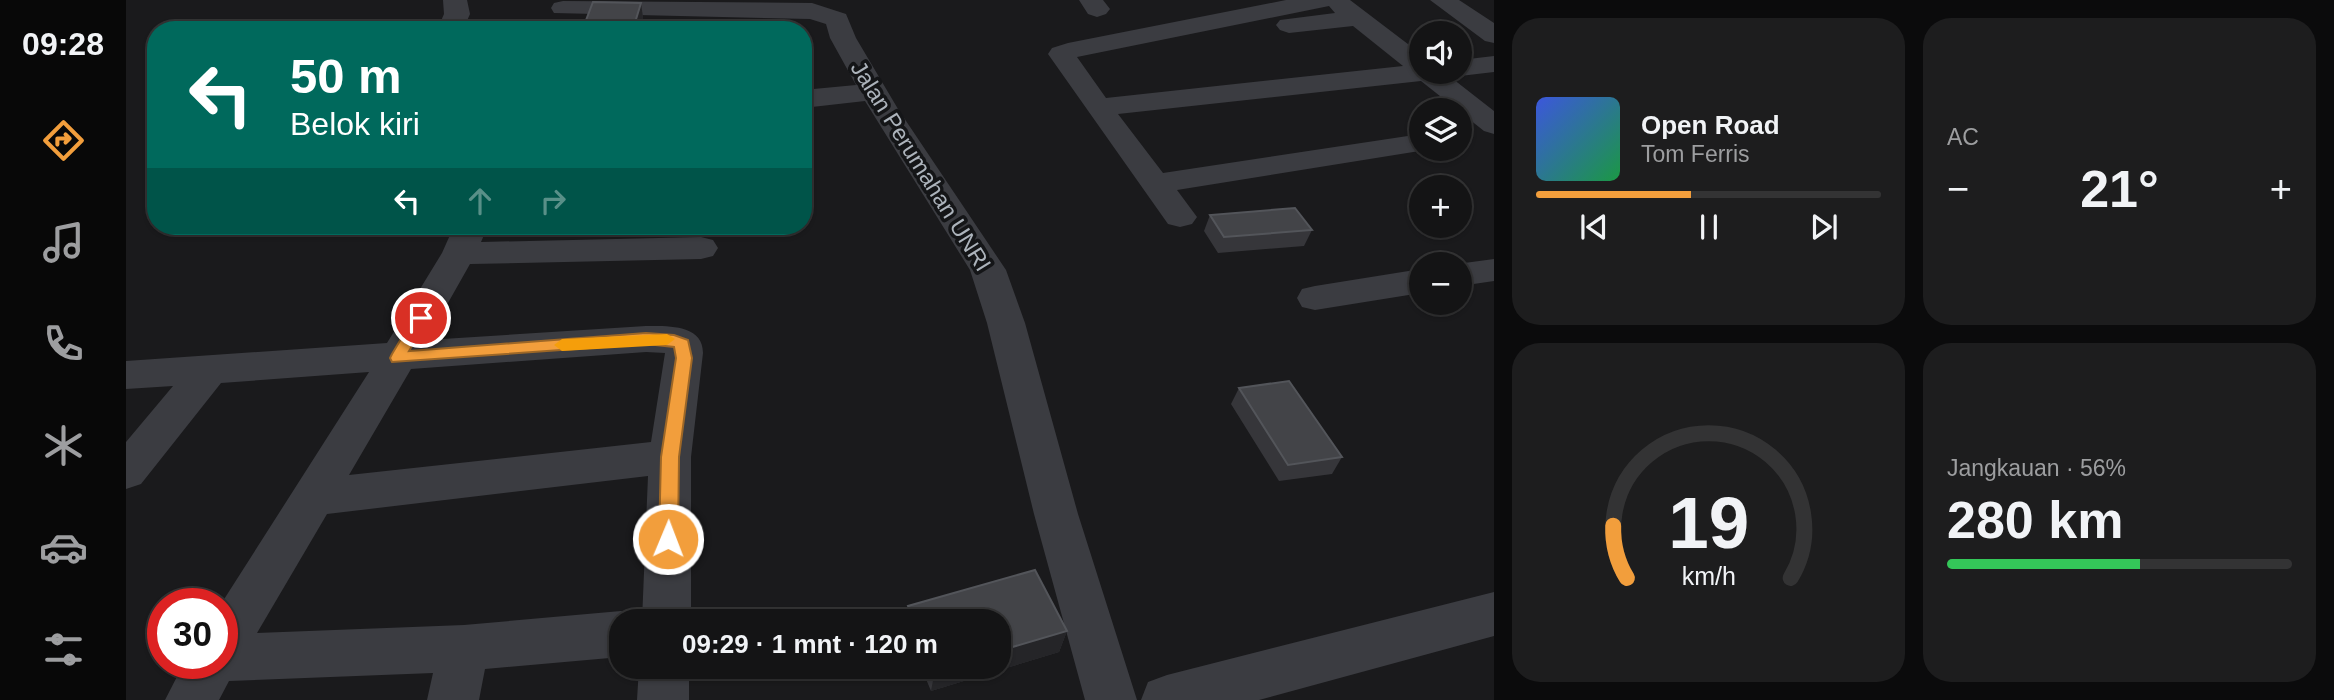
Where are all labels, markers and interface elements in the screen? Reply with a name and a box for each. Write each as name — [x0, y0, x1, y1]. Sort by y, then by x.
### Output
map controls — [1409, 21, 1472, 315]
button: sound — [1409, 21, 1472, 84]
text: 09:28 — [22, 26, 104, 62]
icon: left — [175, 49, 266, 140]
text: 50 m — [290, 49, 402, 103]
street label: Jalan Perumahan UNRI — [846, 56, 996, 276]
button: layers — [1409, 98, 1472, 161]
text: Belok kiri — [290, 106, 420, 142]
text: Open Road — [1641, 110, 1780, 140]
icon: directions — [39, 116, 88, 165]
text: AC — [1947, 124, 1979, 150]
text: Tom Ferris — [1641, 141, 1750, 167]
text: 21° — [2080, 160, 2159, 218]
text: − — [1947, 168, 1969, 210]
text: + — [2270, 168, 2292, 210]
button: + — [1409, 175, 1472, 238]
icon: left — [388, 182, 426, 220]
icon: ahead — [461, 182, 499, 220]
icon: right — [534, 182, 572, 220]
icon: previous — [1575, 208, 1613, 246]
icon: pause — [1690, 208, 1728, 246]
icon: next — [1805, 208, 1843, 246]
icon: music — [39, 218, 88, 267]
button: − — [1409, 252, 1472, 315]
pin — [391, 288, 451, 348]
icon: arrive — [402, 299, 440, 337]
icon: phone — [39, 319, 88, 368]
icon: climate — [39, 421, 88, 470]
text: Jangkauan · 56% — [1947, 455, 2126, 481]
text: 19 — [1668, 483, 1749, 564]
text: 280 km — [1947, 491, 2123, 549]
position arrow — [631, 502, 705, 576]
icon: car — [39, 523, 88, 572]
text: km/h — [1681, 562, 1736, 590]
speed limit sign: 30 — [147, 588, 238, 679]
icon: filters — [39, 625, 88, 674]
text: 09:29 · 1 mnt · 120 m — [682, 629, 938, 659]

